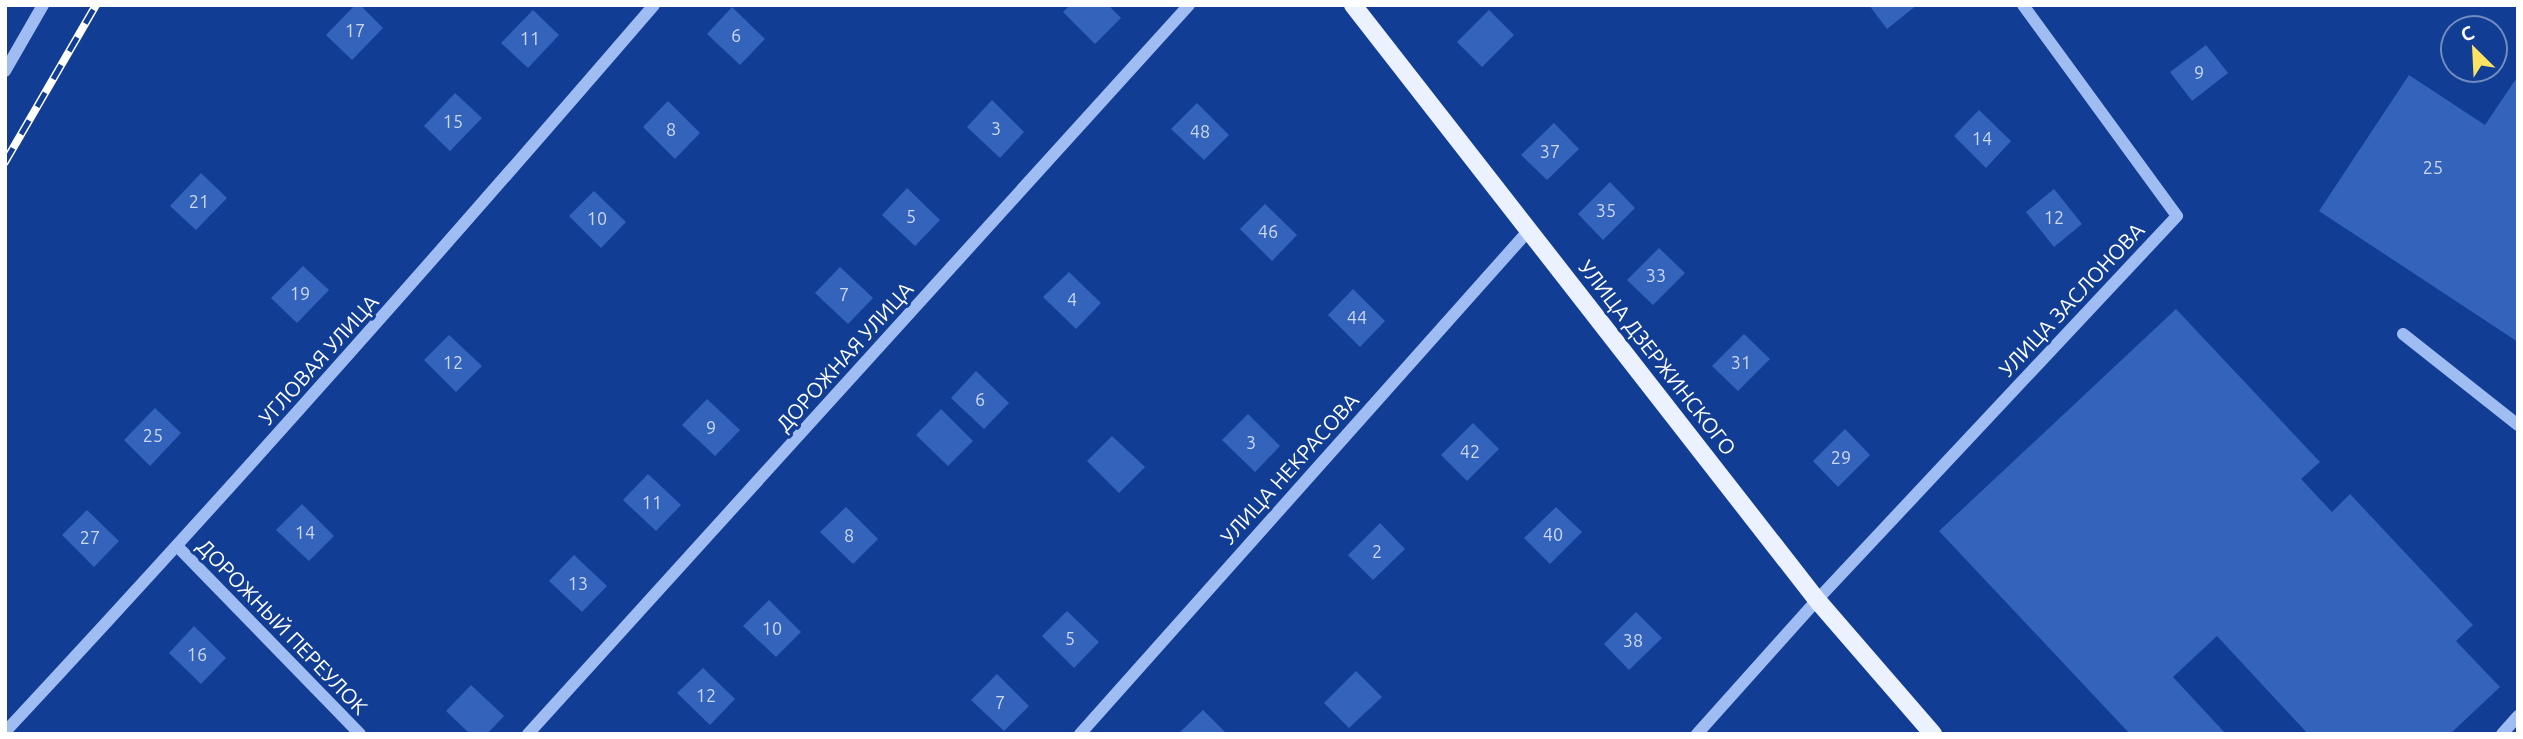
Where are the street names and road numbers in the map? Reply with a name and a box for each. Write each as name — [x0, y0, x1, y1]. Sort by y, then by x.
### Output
street label: УЛИЦА ЗАСЛОНОВА — [1994, 217, 2149, 381]
street label: УЛИЦА ДЗЕРЖИНСКОГО — [1574, 255, 1741, 459]
street label: ДОРОЖНАЯ УЛИЦА — [771, 276, 918, 436]
street label: УГЛОВАЯ УЛИЦА — [254, 289, 383, 429]
street label: УЛИЦА НЕКРАСОВА — [1215, 388, 1363, 549]
street label: ДОРОЖНЫЙ ПЕРЕУЛОК — [193, 534, 373, 719]

